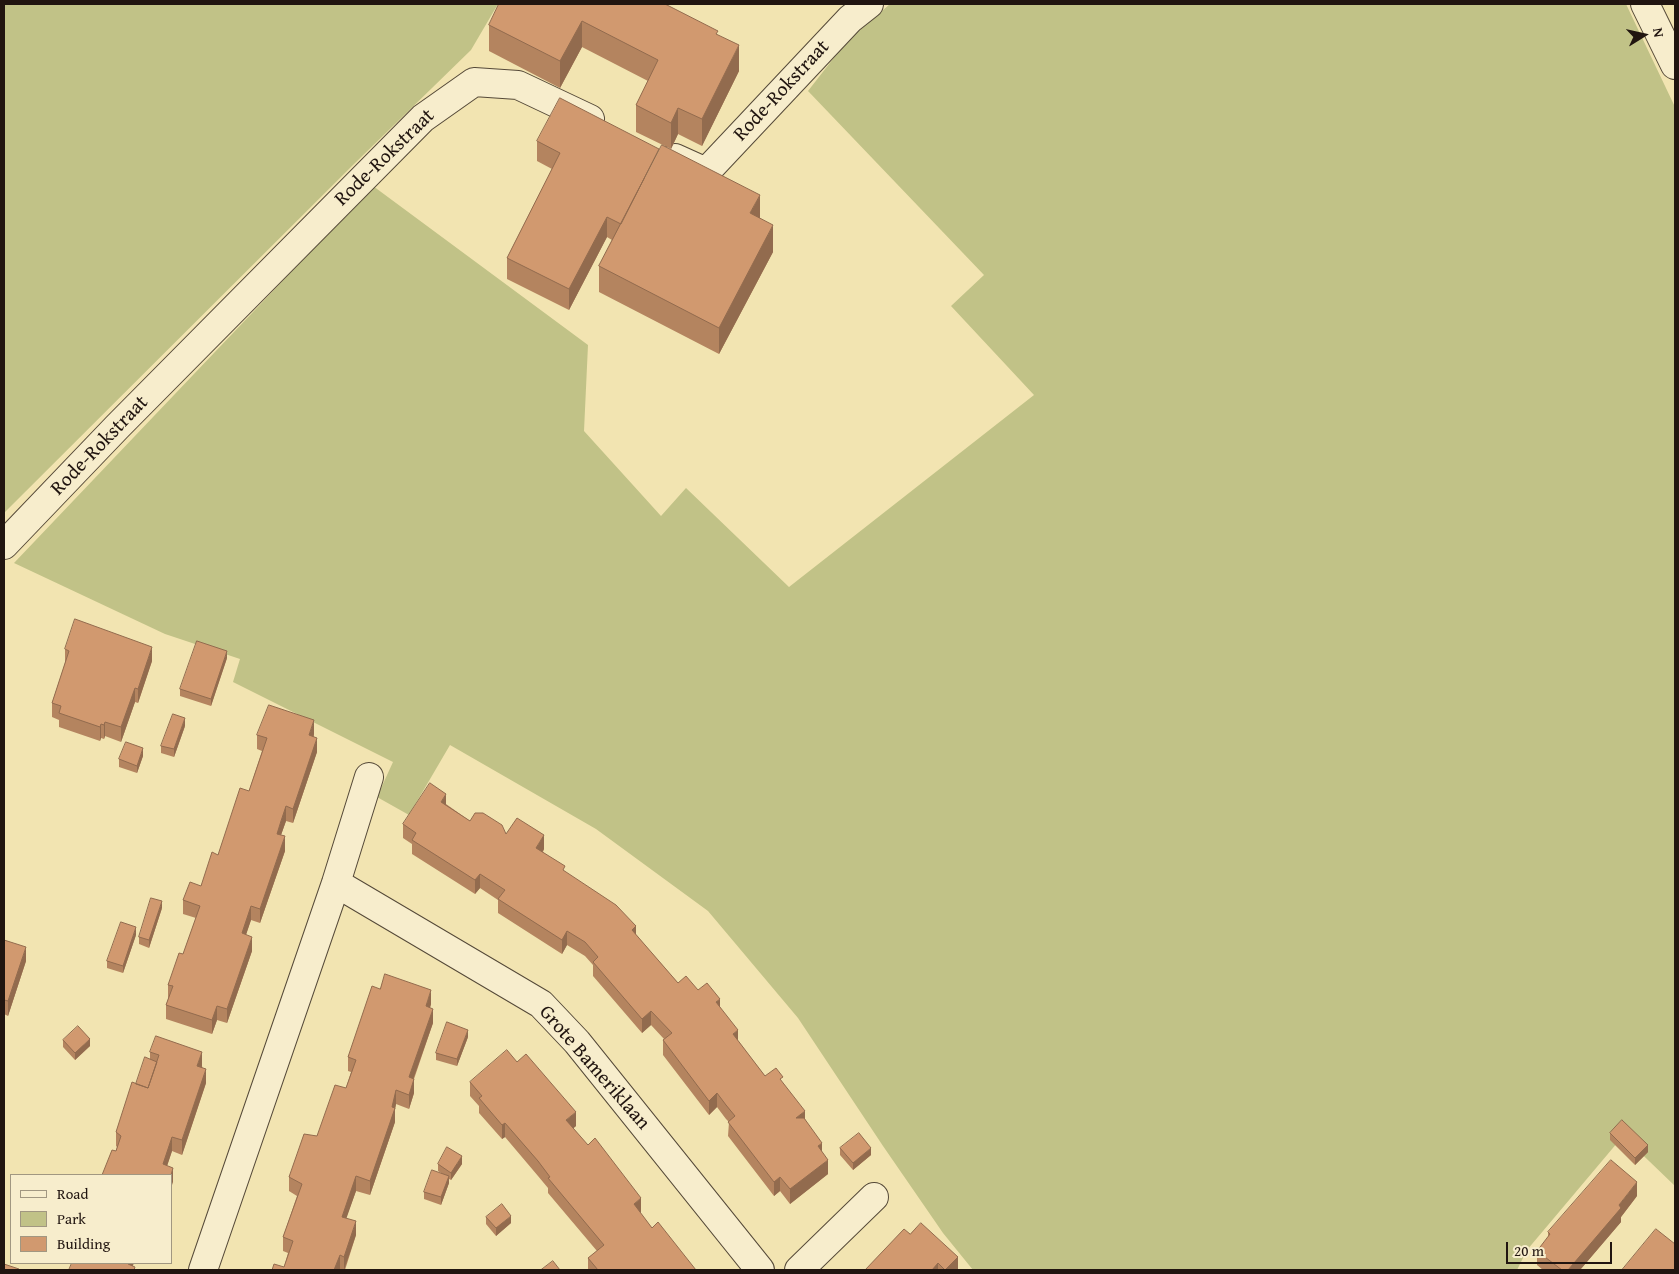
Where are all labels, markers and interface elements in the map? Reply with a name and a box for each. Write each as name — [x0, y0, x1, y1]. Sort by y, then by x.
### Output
north arrow — [1619, 10, 1669, 60]
text: N — [1648, 26, 1669, 39]
street label: Rode-Rokstraat — [729, 35, 835, 147]
street label: Rode-Rokstraat — [330, 104, 440, 212]
street label: Rode-Rokstraat — [46, 391, 154, 501]
street label: Grote Bameriklaan — [533, 1001, 655, 1135]
legend — [10, 1174, 172, 1264]
text: Road — [57, 1183, 88, 1204]
text: Park — [57, 1208, 86, 1229]
scale bar — [1509, 1232, 1615, 1264]
text: Building — [57, 1233, 110, 1254]
text: 20 m — [1514, 1240, 1544, 1261]

